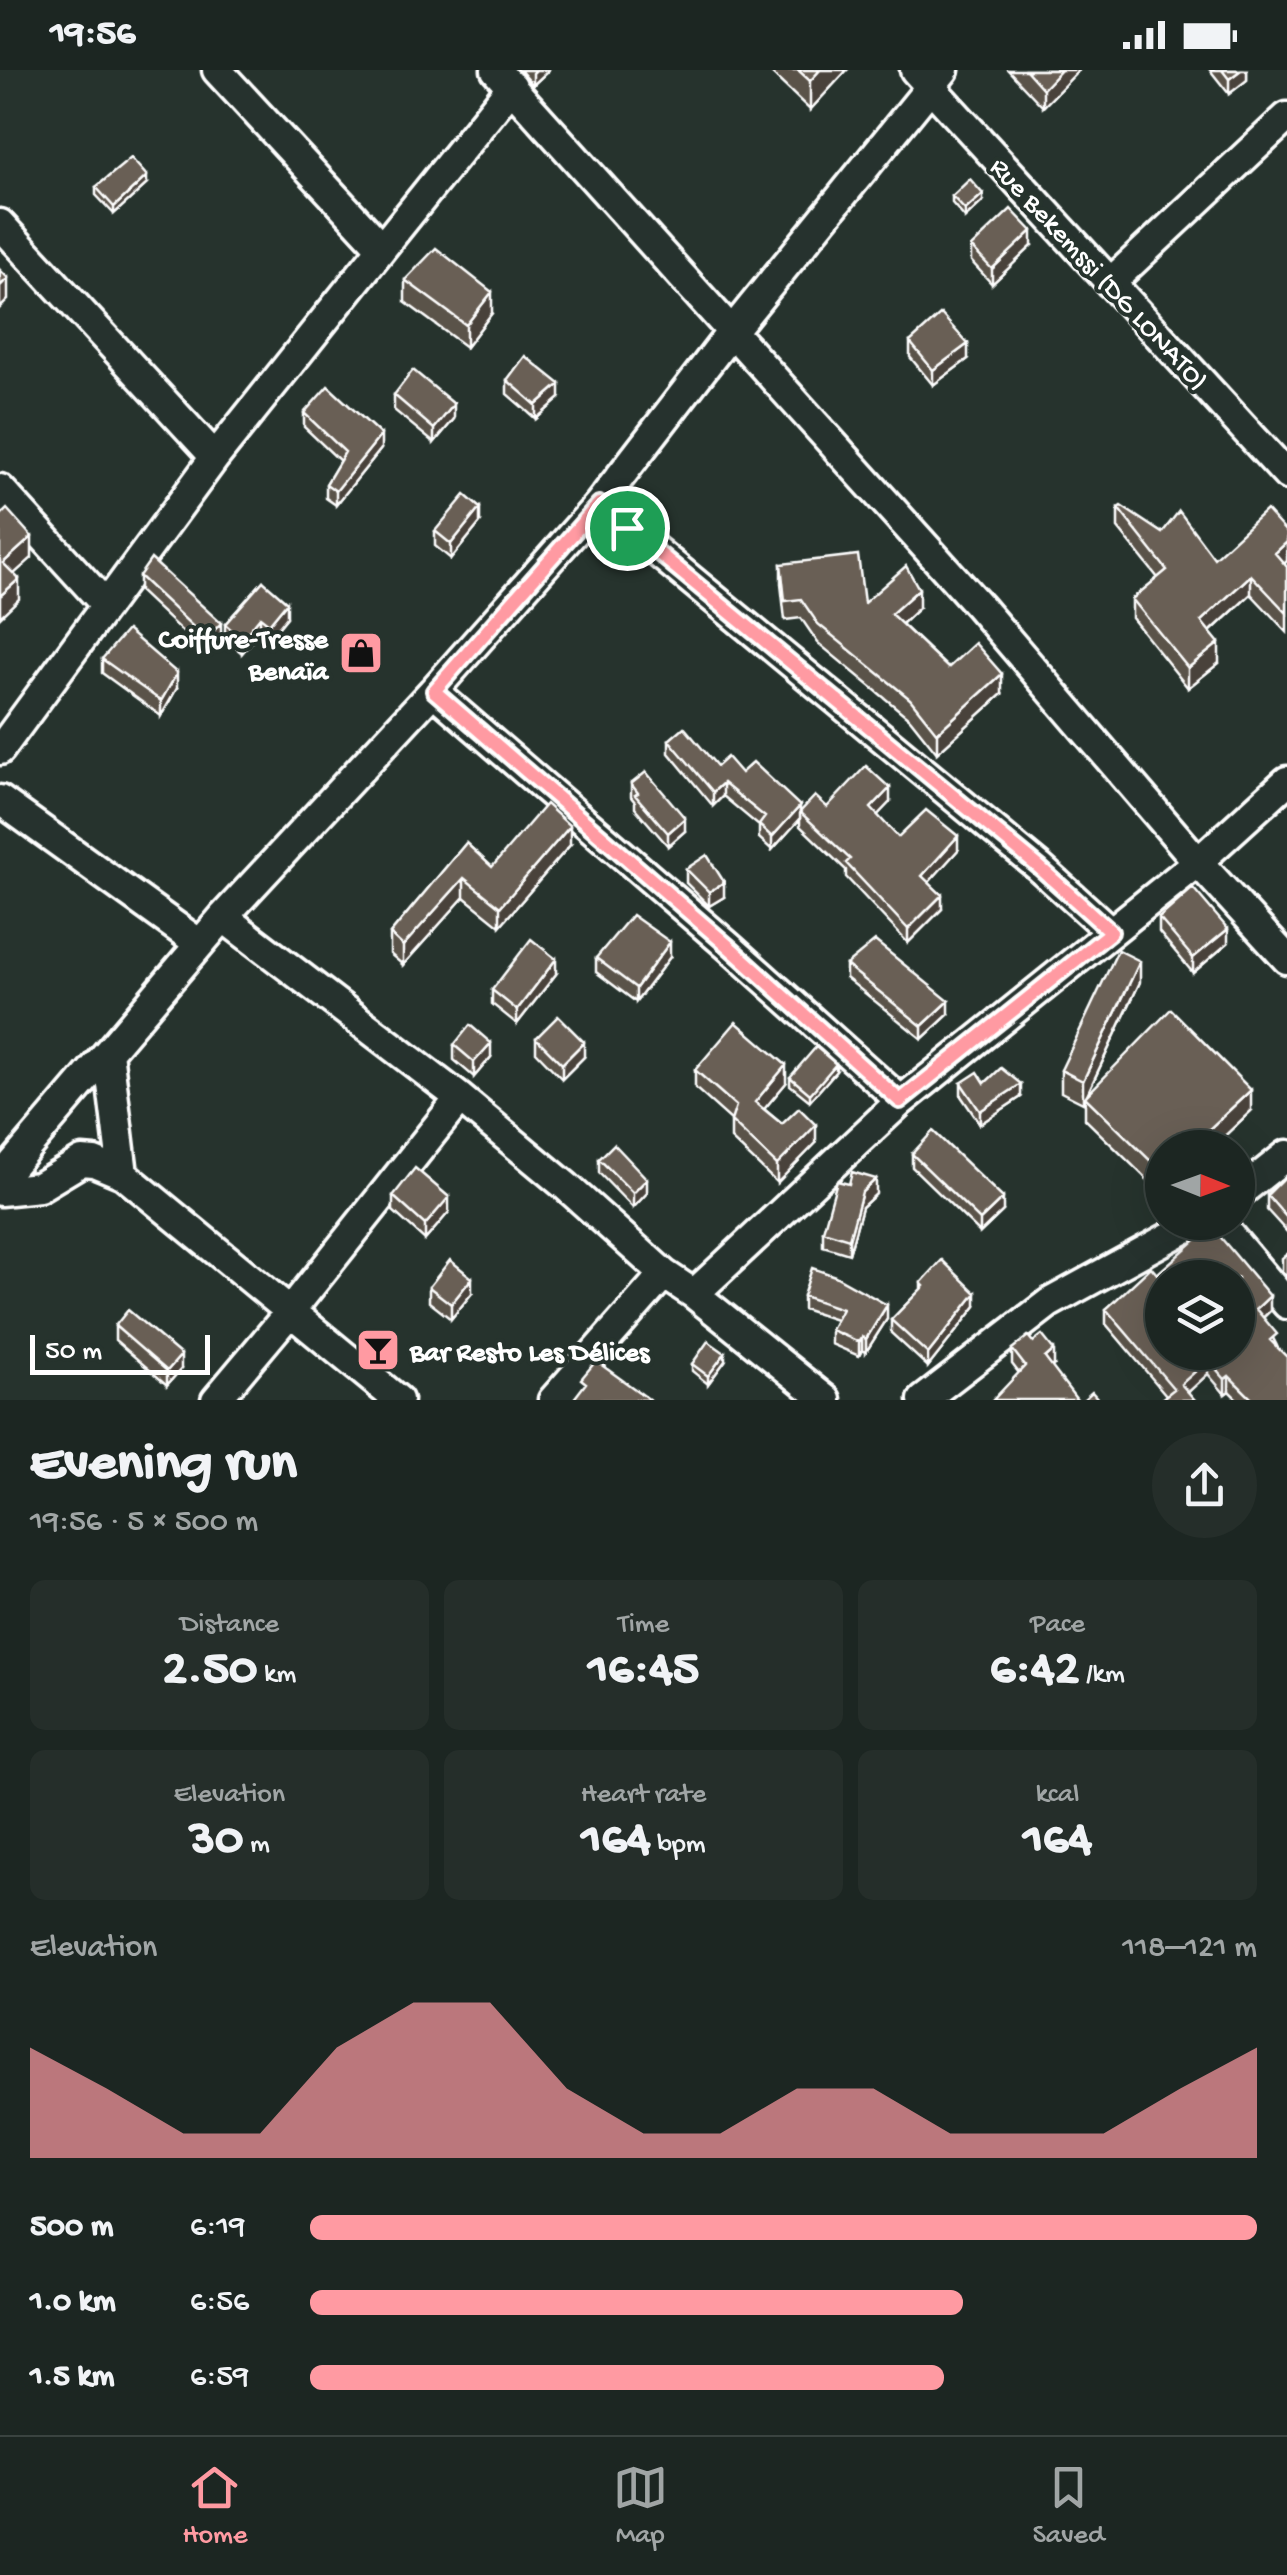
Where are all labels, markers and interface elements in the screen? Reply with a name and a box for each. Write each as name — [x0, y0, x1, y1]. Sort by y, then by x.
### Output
text: 19:56 — [50, 13, 136, 57]
street label: Rue Bekemssi (DG LONATO) — [981, 152, 1214, 398]
pin — [585, 486, 670, 571]
icon: arrive — [600, 501, 655, 556]
place label: Coiffure-Tresse Benaïa — [159, 625, 330, 690]
shop icon: Coiffure-Tresse Benaïa — [338, 630, 384, 676]
north arrow — [1145, 1130, 1255, 1240]
map controls — [1145, 1130, 1255, 1370]
button: layers — [1145, 1260, 1255, 1370]
bar icon: Bar Resto Les Délices — [355, 1327, 401, 1373]
scale bar — [30, 1330, 210, 1374]
text: 50 m — [45, 1336, 102, 1369]
place label: Bar Resto Les Délices — [409, 1338, 651, 1371]
button: share — [1152, 1433, 1257, 1538]
text: Evening run — [30, 1434, 297, 1498]
text: 19:56 · 5 × 500 m — [30, 1504, 258, 1542]
text: Distance — [180, 1609, 279, 1642]
text: Time — [618, 1609, 669, 1642]
text: Pace — [1030, 1609, 1085, 1642]
text: 2.50 — [163, 1642, 257, 1701]
text: 16:45 — [588, 1642, 699, 1701]
text: 6:42 — [990, 1642, 1079, 1701]
text: km — [257, 1659, 296, 1692]
text: /km — [1079, 1659, 1125, 1692]
text: Elevation — [174, 1779, 285, 1812]
text: Heart rate — [581, 1779, 706, 1812]
text: kcal — [1036, 1779, 1079, 1812]
text: 30 — [189, 1812, 243, 1871]
text: 164 — [581, 1812, 651, 1871]
text: 164 — [1023, 1812, 1092, 1871]
text: m — [243, 1829, 270, 1862]
text: bpm — [651, 1829, 706, 1862]
text: Elevation — [30, 1930, 157, 1968]
text: 118–121 m — [1122, 1930, 1257, 1968]
text: 500 m — [30, 2209, 113, 2247]
text: 6:19 — [190, 2209, 245, 2247]
text: 1.0 km — [30, 2284, 116, 2322]
text: 6:56 — [190, 2284, 249, 2322]
text: 1.5 km — [30, 2359, 114, 2397]
text: 6:59 — [190, 2359, 249, 2397]
tab: Home — [183, 2460, 247, 2553]
tab: Map — [613, 2460, 668, 2553]
tab: Saved — [1033, 2460, 1104, 2553]

